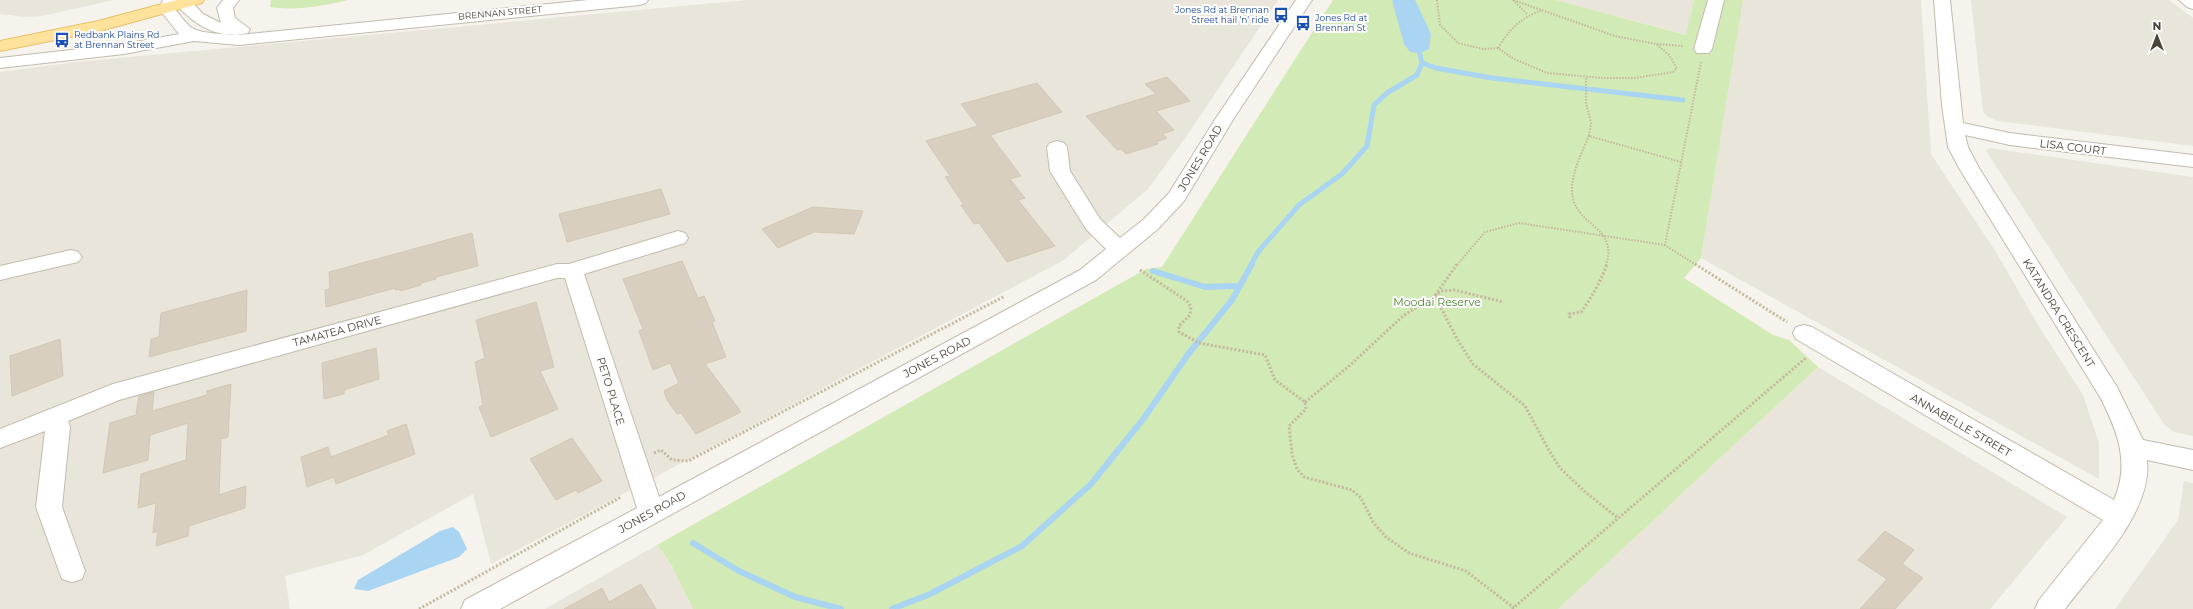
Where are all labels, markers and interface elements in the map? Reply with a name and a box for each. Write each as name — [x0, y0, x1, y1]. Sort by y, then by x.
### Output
street label: BRENNAN STREET — [457, 3, 543, 22]
place label: Jones Rd at Brennan Street hail 'n' ride — [1174, 4, 1270, 25]
bus stop icon: Jones Rd at Brennan Street hail 'n' ride — [1272, 6, 1290, 24]
place label: Jones Rd at Brennan St — [1314, 12, 1368, 33]
bus stop icon: Jones Rd at Brennan St — [1294, 14, 1312, 32]
north arrow — [2137, 16, 2177, 56]
text: N — [2153, 19, 2161, 33]
place label: Redbank Plains Rd at Brennan Street — [74, 29, 159, 50]
bus stop icon: Redbank Plains Rd at Brennan Street — [53, 31, 71, 49]
street label: JONES ROAD — [1174, 122, 1225, 194]
street label: LISA COURT — [2039, 136, 2108, 158]
street label: KATANDRA CRESCENT — [2020, 256, 2099, 371]
park label: Moodai Reserve — [1393, 295, 1481, 309]
street label: TAMATEA DRIVE — [291, 312, 383, 350]
street label: JONES ROAD — [900, 333, 973, 381]
street label: PETO PLACE — [594, 355, 628, 427]
street label: ANNABELLE STREET — [1908, 390, 2015, 460]
street label: JONES ROAD — [615, 488, 688, 537]

